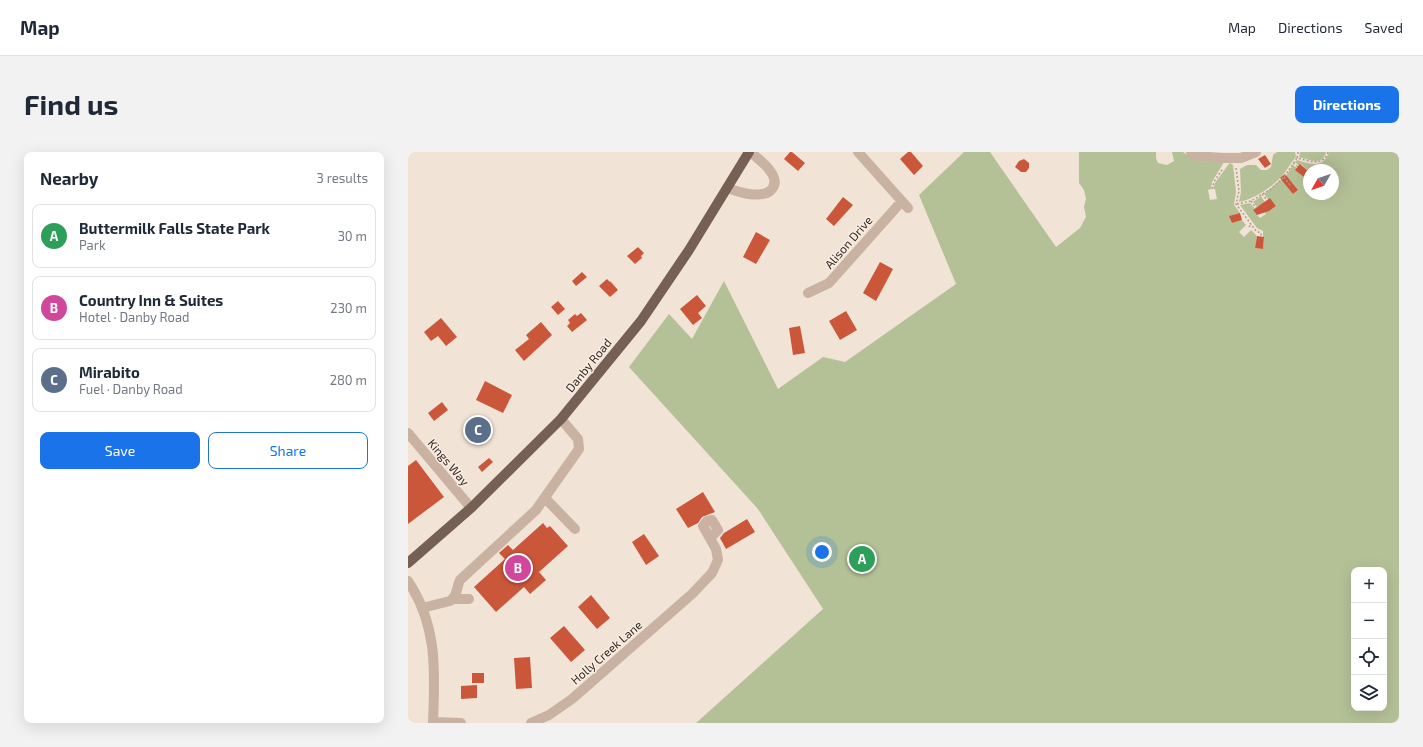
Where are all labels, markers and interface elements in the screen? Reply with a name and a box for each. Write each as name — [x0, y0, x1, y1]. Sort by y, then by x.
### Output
text: Map — [20, 16, 60, 39]
text: Map — [1228, 19, 1256, 36]
text: Directions — [1278, 19, 1343, 36]
text: Saved — [1365, 19, 1403, 36]
button: Directions — [1295, 86, 1399, 123]
text: Find us — [24, 87, 118, 121]
north arrow — [1303, 164, 1339, 200]
text: Nearby — [40, 168, 98, 188]
text: 3 results — [317, 170, 368, 186]
street label: Alison Drive — [821, 213, 875, 271]
text: Buttermilk Falls State Park — [79, 219, 270, 237]
text: A — [50, 228, 58, 244]
text: 30 m — [338, 228, 367, 244]
text: Park — [79, 237, 106, 253]
text: Country Inn & Suites — [79, 291, 223, 309]
text: B — [50, 300, 58, 316]
text: 230 m — [330, 300, 367, 316]
text: Hotel · Danby Road — [79, 309, 190, 325]
street label: Danby Road — [562, 335, 614, 395]
text: Mirabito — [79, 363, 140, 381]
text: C — [50, 372, 58, 388]
text: 280 m — [330, 372, 367, 388]
text: Fuel · Danby Road — [79, 381, 183, 397]
pin: C — [465, 415, 491, 445]
button: Save — [40, 432, 200, 469]
button: Share — [208, 432, 368, 469]
street label: Kings Way — [425, 436, 473, 489]
your location — [812, 542, 832, 562]
pin: A — [849, 544, 875, 574]
pin: B — [505, 553, 531, 583]
map controls — [1351, 567, 1387, 711]
button: + — [1351, 567, 1387, 603]
button: − — [1351, 603, 1387, 639]
street label: Holly Creek Lane — [568, 617, 644, 687]
button: locate — [1351, 639, 1387, 675]
button: layers — [1351, 675, 1387, 711]

